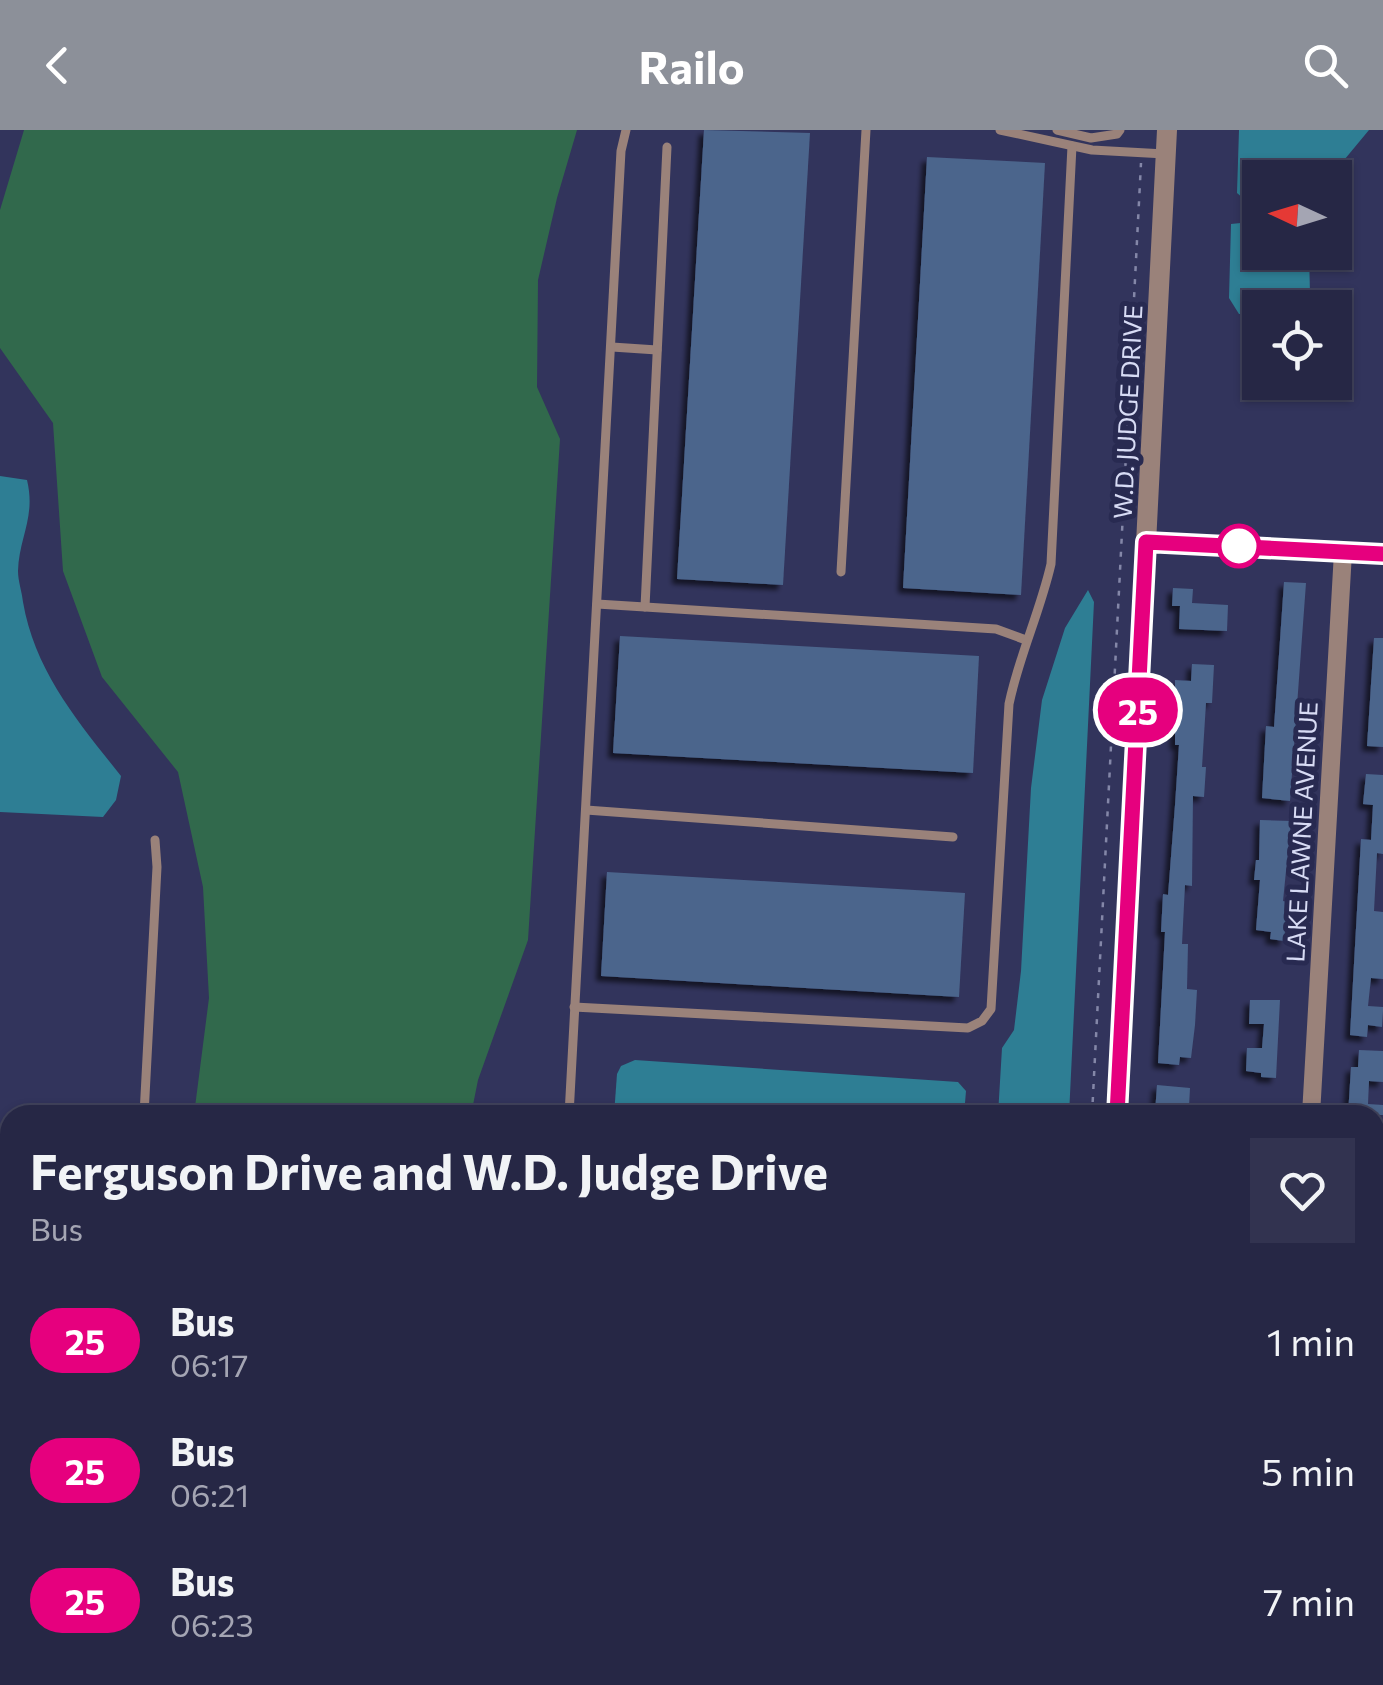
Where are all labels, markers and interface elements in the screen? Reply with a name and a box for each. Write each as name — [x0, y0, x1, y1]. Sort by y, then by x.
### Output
icon: back — [30, 38, 85, 93]
text: Railo — [638, 38, 745, 93]
icon: search — [1298, 38, 1353, 93]
north arrow — [1242, 160, 1352, 270]
map controls — [1242, 160, 1352, 400]
button: locate — [1242, 290, 1352, 400]
street label: W.D. JUDGE DRIVE — [1106, 304, 1148, 520]
unlabelled marker — [1218, 525, 1260, 567]
line badge: 25 — [1093, 678, 1183, 742]
text: 25 — [1118, 689, 1158, 732]
street label: LAKE LAWNE AVENUE — [1279, 701, 1323, 963]
button: heart — [1250, 1138, 1355, 1243]
text: Ferguson Drive and W.D. Judge Drive — [30, 1141, 828, 1200]
text: Bus — [30, 1208, 83, 1248]
text: Bus — [170, 1297, 235, 1344]
text: 1 min — [1267, 1317, 1355, 1364]
text: 25 — [65, 1319, 105, 1362]
text: 06:17 — [170, 1344, 248, 1384]
text: Bus — [170, 1427, 235, 1474]
text: 5 min — [1261, 1447, 1355, 1494]
text: 25 — [65, 1449, 105, 1492]
text: 06:21 — [170, 1474, 249, 1514]
text: Bus — [170, 1557, 235, 1604]
text: 7 min — [1263, 1577, 1355, 1624]
text: 25 — [65, 1579, 105, 1622]
text: 06:23 — [170, 1604, 254, 1644]

